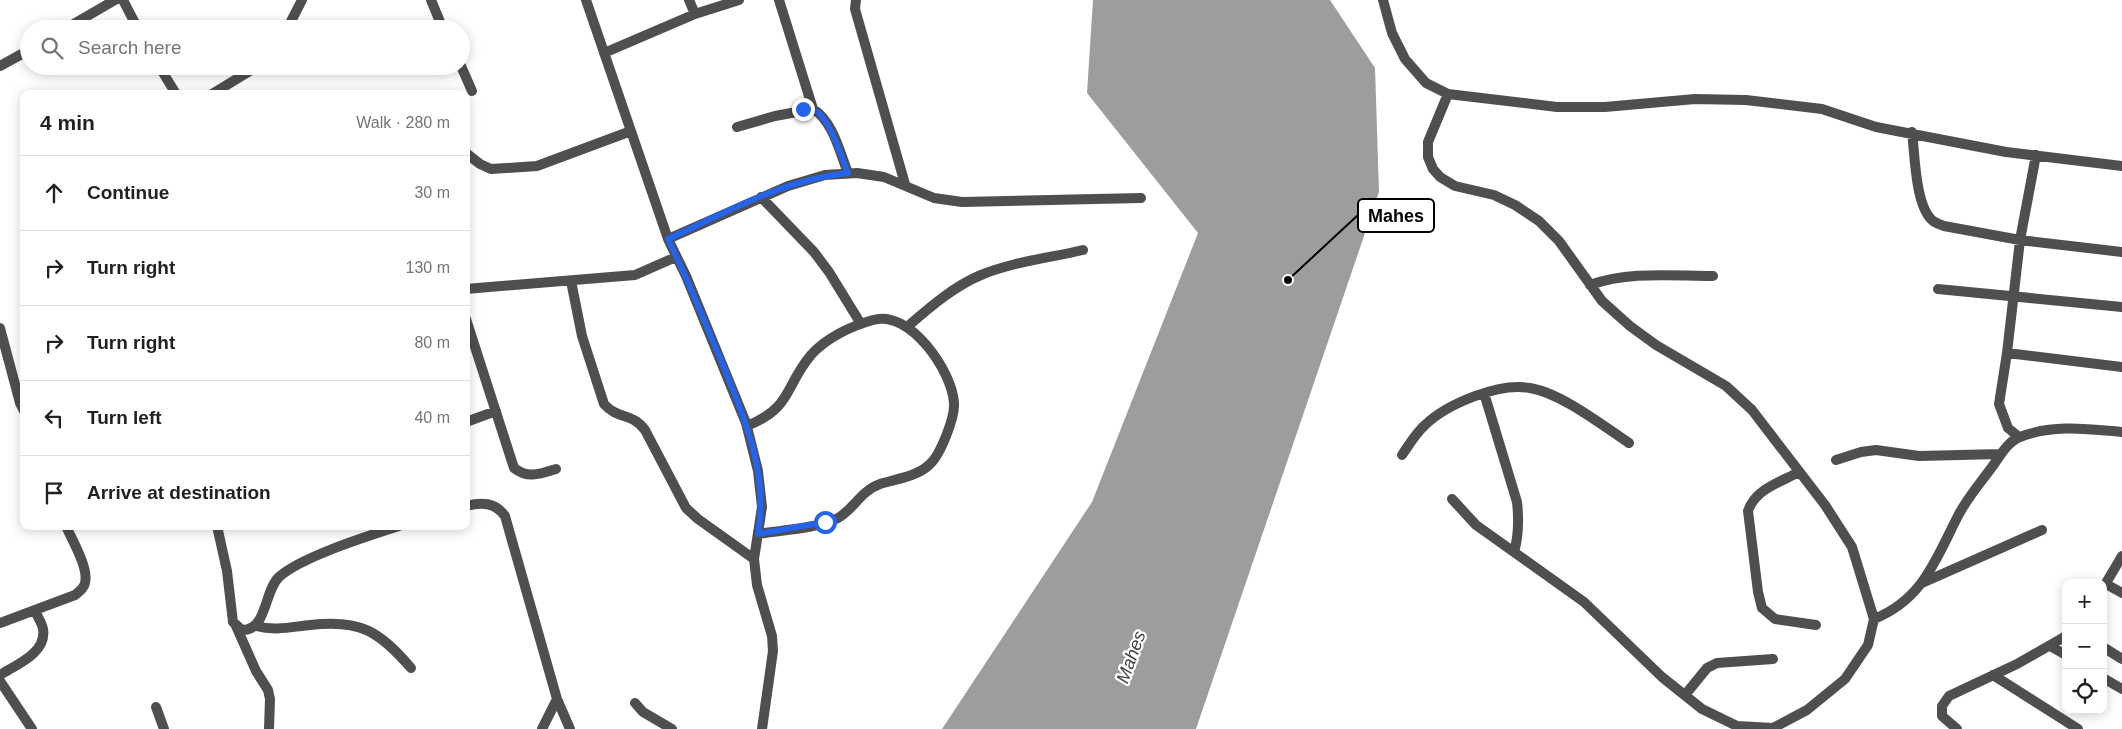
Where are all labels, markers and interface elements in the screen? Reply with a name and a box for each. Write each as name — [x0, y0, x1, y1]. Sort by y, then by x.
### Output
search box — [20, 20, 470, 75]
icon: search — [38, 34, 66, 62]
text: Search here — [78, 37, 182, 58]
route end — [792, 98, 815, 121]
text: 4 min — [40, 111, 95, 134]
text: Walk · 280 m — [356, 114, 450, 131]
icon: ahead — [40, 179, 68, 207]
text: Continue — [87, 182, 169, 203]
text: 30 m — [414, 184, 450, 201]
callout: Mahes — [1358, 199, 1434, 232]
text: Mahes — [1368, 206, 1424, 226]
icon: right — [40, 254, 68, 282]
text: Turn right — [87, 257, 175, 278]
text: 130 m — [406, 259, 450, 276]
icon: right — [40, 329, 68, 357]
text: Turn right — [87, 332, 175, 353]
text: 80 m — [414, 334, 450, 351]
icon: left — [40, 404, 68, 432]
text: Turn left — [87, 407, 162, 428]
text: 40 m — [414, 409, 450, 426]
icon: arrive — [40, 479, 68, 507]
text: Arrive at destination — [87, 482, 271, 503]
route start — [814, 511, 837, 534]
map controls — [2062, 579, 2107, 714]
button: + — [2062, 579, 2107, 624]
button: − — [2062, 624, 2107, 669]
water label: Mahes — [1112, 628, 1150, 686]
button: locate — [2062, 669, 2107, 714]

